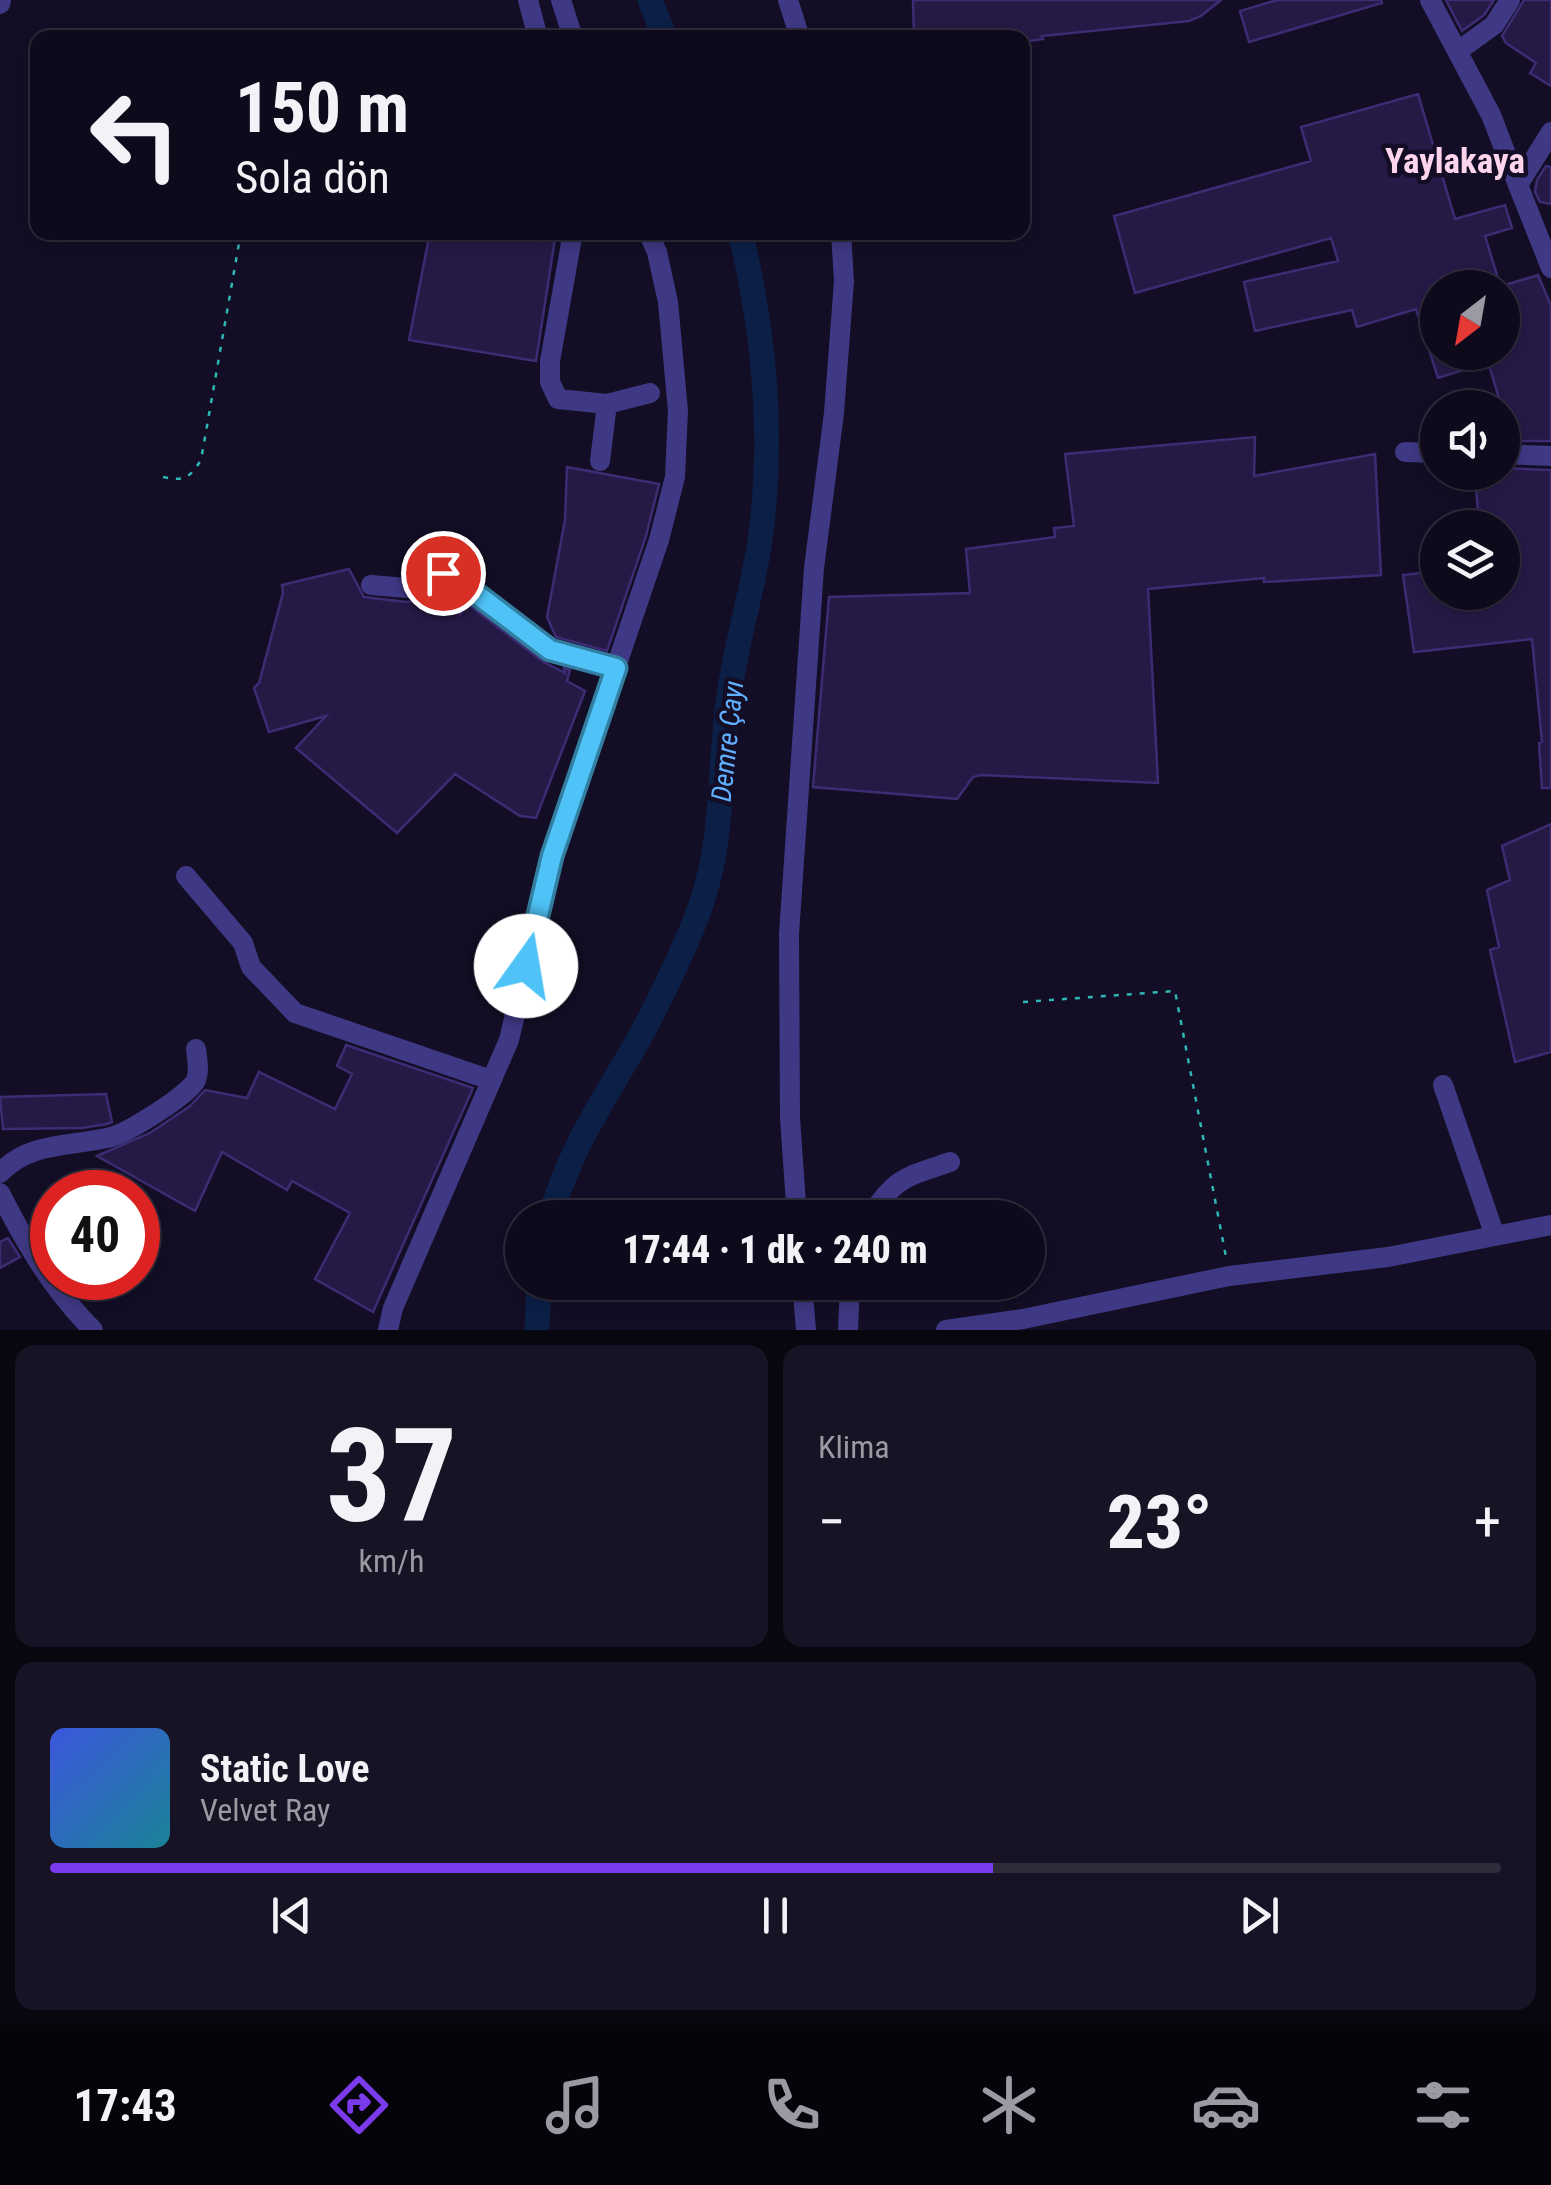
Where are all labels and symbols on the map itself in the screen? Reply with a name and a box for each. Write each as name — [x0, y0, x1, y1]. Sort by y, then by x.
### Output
district label: Yaylakaya — [1385, 141, 1525, 182]
north arrow — [1420, 270, 1520, 370]
pin — [401, 531, 486, 616]
water label: Demre Çayı — [705, 679, 750, 803]
position arrow — [474, 914, 578, 1018]
speed limit sign: 40 — [30, 1170, 160, 1300]

